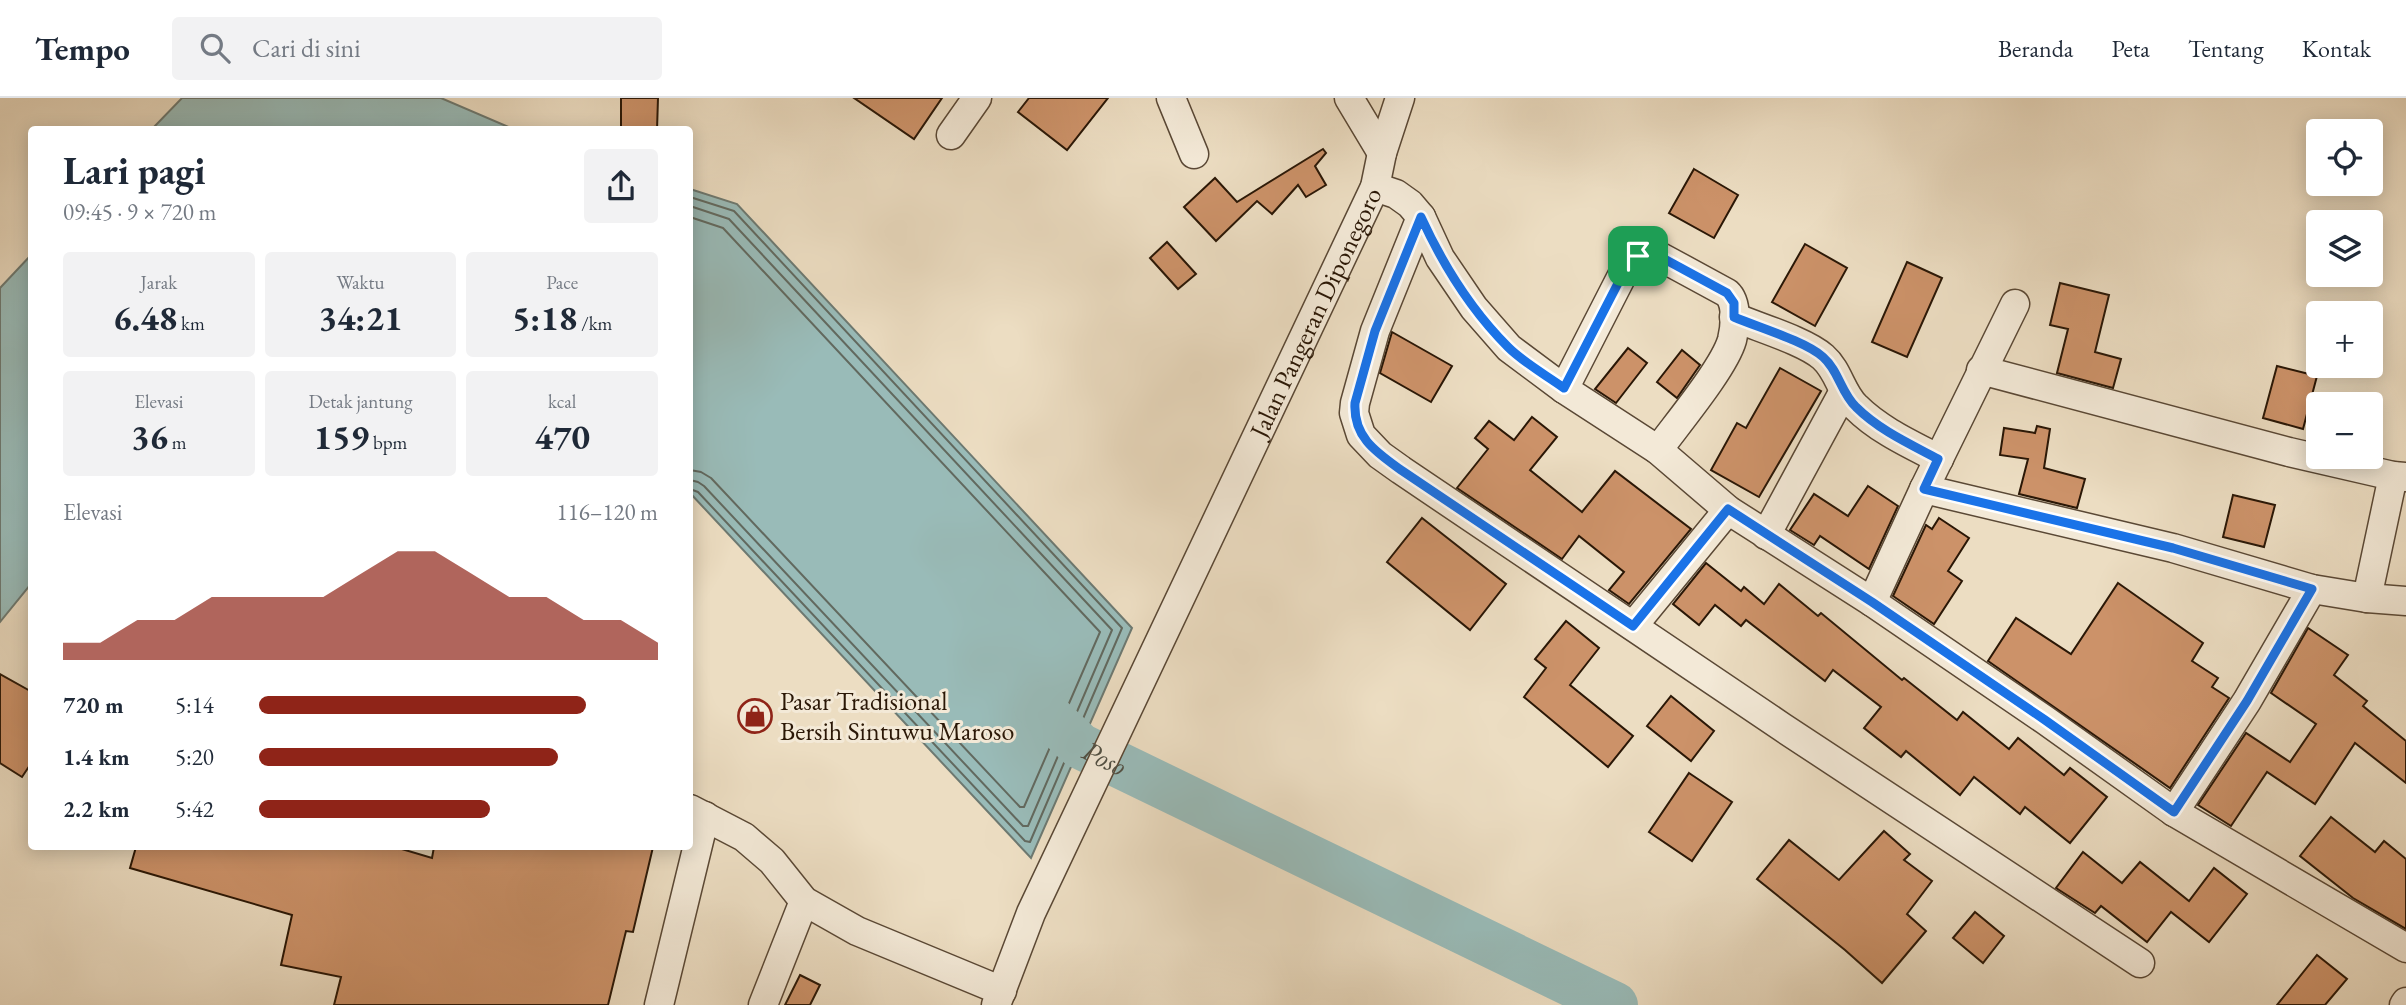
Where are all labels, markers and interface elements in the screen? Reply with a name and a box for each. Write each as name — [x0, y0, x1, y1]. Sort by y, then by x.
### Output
search box — [172, 17, 662, 80]
text: Tempo — [35, 27, 130, 70]
icon: search — [196, 29, 234, 67]
text: Cari di sini — [252, 31, 361, 65]
text: Beranda — [1998, 33, 2073, 64]
text: Peta — [2111, 33, 2150, 64]
text: Tentang — [2188, 33, 2264, 64]
text: Kontak — [2302, 33, 2371, 64]
map controls — [2306, 119, 2383, 469]
button: locate — [2306, 119, 2383, 196]
text: Lari pagi — [63, 146, 206, 195]
button: share — [584, 149, 658, 223]
street label: Jalan Pangeran Diponegoro — [1241, 182, 1389, 445]
text: 09:45 · 9 × 720 m — [63, 197, 216, 227]
button: layers — [2306, 210, 2383, 287]
pin — [1608, 226, 1668, 286]
icon: arrive — [1619, 237, 1657, 275]
text: Jarak — [140, 270, 177, 295]
text: Waktu — [337, 270, 384, 295]
text: Pace — [546, 270, 578, 295]
text: 6.48 — [113, 295, 177, 340]
text: 34:21 — [319, 295, 402, 340]
text: 5:18 — [512, 295, 577, 340]
button: + — [2306, 301, 2383, 378]
text: km — [177, 311, 205, 336]
text: /km — [577, 311, 612, 336]
text: Elevasi — [134, 389, 183, 414]
text: Detak jantung — [308, 389, 413, 414]
text: kcal — [548, 389, 576, 414]
button: − — [2306, 392, 2383, 469]
text: 36 — [131, 414, 168, 459]
text: 159 — [314, 414, 369, 459]
text: 470 — [534, 414, 590, 459]
text: m — [168, 430, 187, 455]
text: bpm — [369, 430, 407, 455]
text: Elevasi — [63, 497, 122, 527]
text: 116–120 m — [557, 497, 658, 527]
place label: Pasar Tradisional Bersih Sintuwu Maroso — [780, 684, 1014, 748]
text: 720 m — [63, 690, 124, 720]
text: 5:14 — [175, 690, 214, 720]
shop icon: Pasar Tradisional Bersih Sintuwu Maroso — [736, 697, 774, 735]
water label: Poso — [1076, 732, 1133, 784]
text: 1.4 km — [63, 742, 130, 772]
text: 5:20 — [175, 742, 214, 772]
text: 2.2 km — [63, 794, 130, 824]
text: 5:42 — [175, 794, 214, 824]

